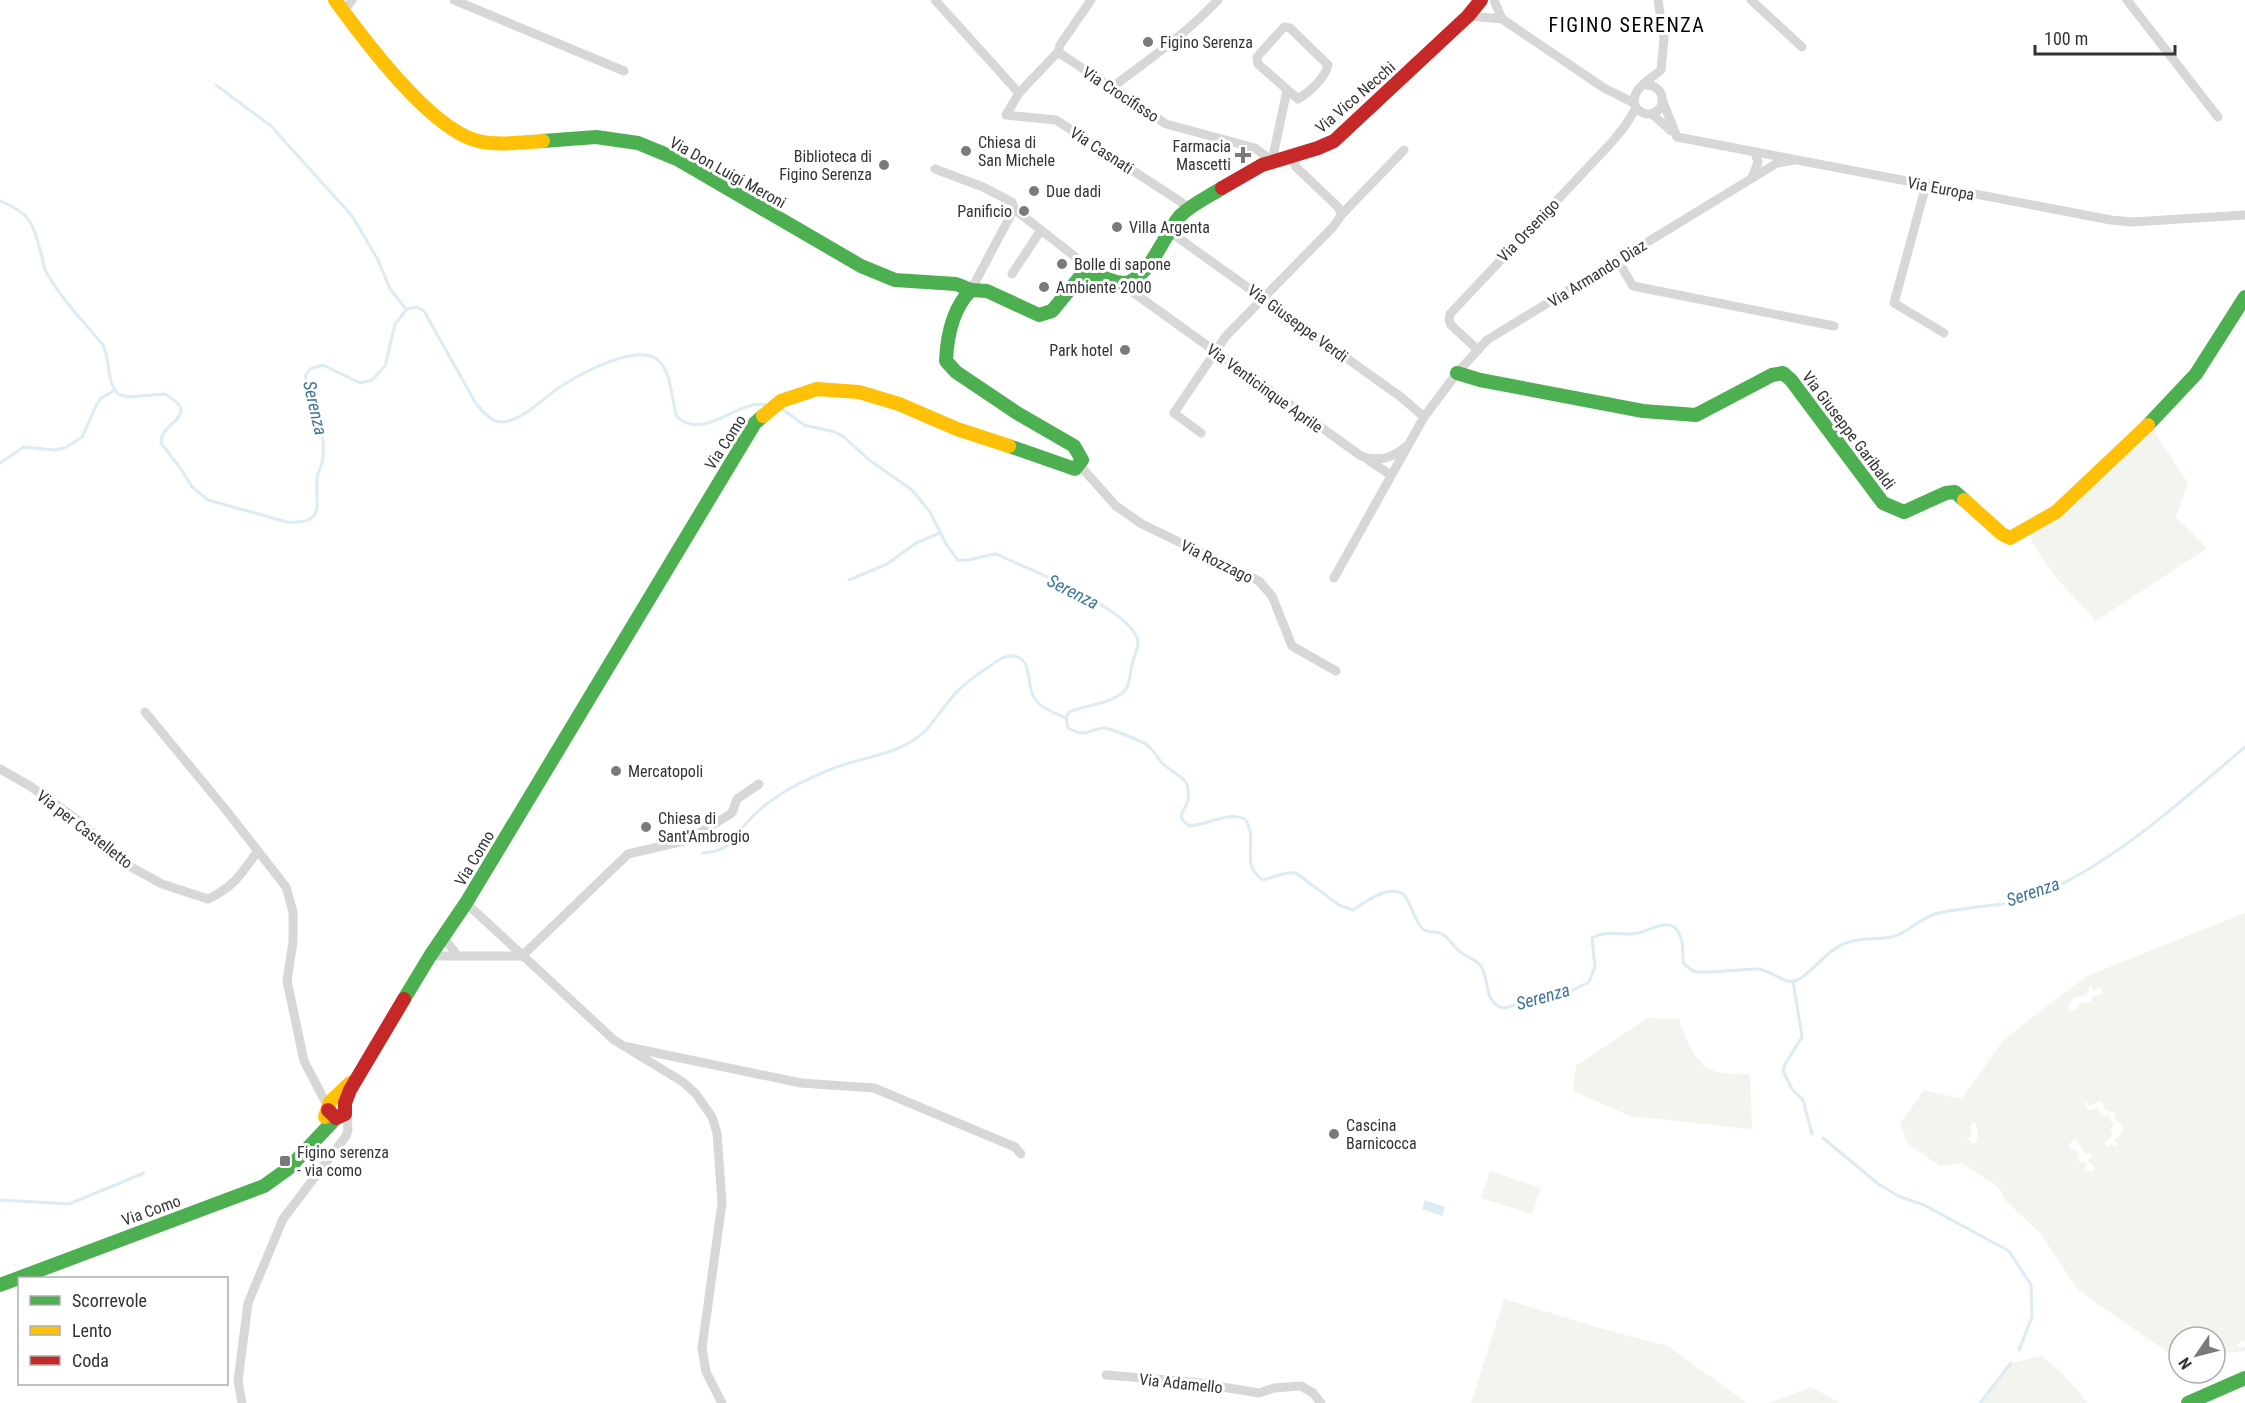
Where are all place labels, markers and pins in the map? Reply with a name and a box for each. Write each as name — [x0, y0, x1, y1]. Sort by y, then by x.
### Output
place label: Figino Serenza — [1160, 33, 1253, 52]
marker: Figino Serenza — [1141, 35, 1155, 49]
place label: Chiesa di San Michele — [978, 133, 1055, 170]
place label: Farmacia Mascetti — [1173, 137, 1231, 174]
marker: Chiesa di San Michele — [959, 144, 973, 158]
place label: Biblioteca di Figino Serenza — [779, 147, 872, 184]
marker: Farmacia Mascetti — [1236, 148, 1250, 162]
marker: Biblioteca di Figino Serenza — [877, 158, 891, 172]
place label: Due dadi — [1046, 182, 1101, 201]
marker: Due dadi — [1027, 184, 1041, 198]
place label: Panificio — [957, 202, 1012, 221]
marker: Panificio — [1017, 204, 1031, 218]
place label: Villa Argenta — [1129, 218, 1210, 237]
marker: Villa Argenta — [1110, 220, 1124, 234]
place label: Bolle di sapone — [1074, 255, 1171, 274]
marker: Bolle di sapone — [1055, 257, 1069, 271]
place label: Ambiente 2000 — [1056, 278, 1152, 297]
marker: Ambiente 2000 — [1037, 280, 1051, 294]
place label: Park hotel — [1049, 341, 1113, 360]
marker: Park hotel — [1118, 343, 1132, 357]
place label: Mercatopoli — [628, 762, 703, 781]
marker: Mercatopoli — [609, 764, 623, 778]
place label: Chiesa di Sant'Ambrogio — [658, 809, 750, 846]
marker: Chiesa di Sant'Ambrogio — [639, 820, 653, 834]
place label: Cascina Barnicocca — [1346, 1116, 1417, 1153]
marker: Cascina Barnicocca — [1327, 1127, 1341, 1141]
place label: Figino serenza - via como — [297, 1143, 389, 1180]
marker: Figino serenza - via como — [278, 1154, 292, 1168]

